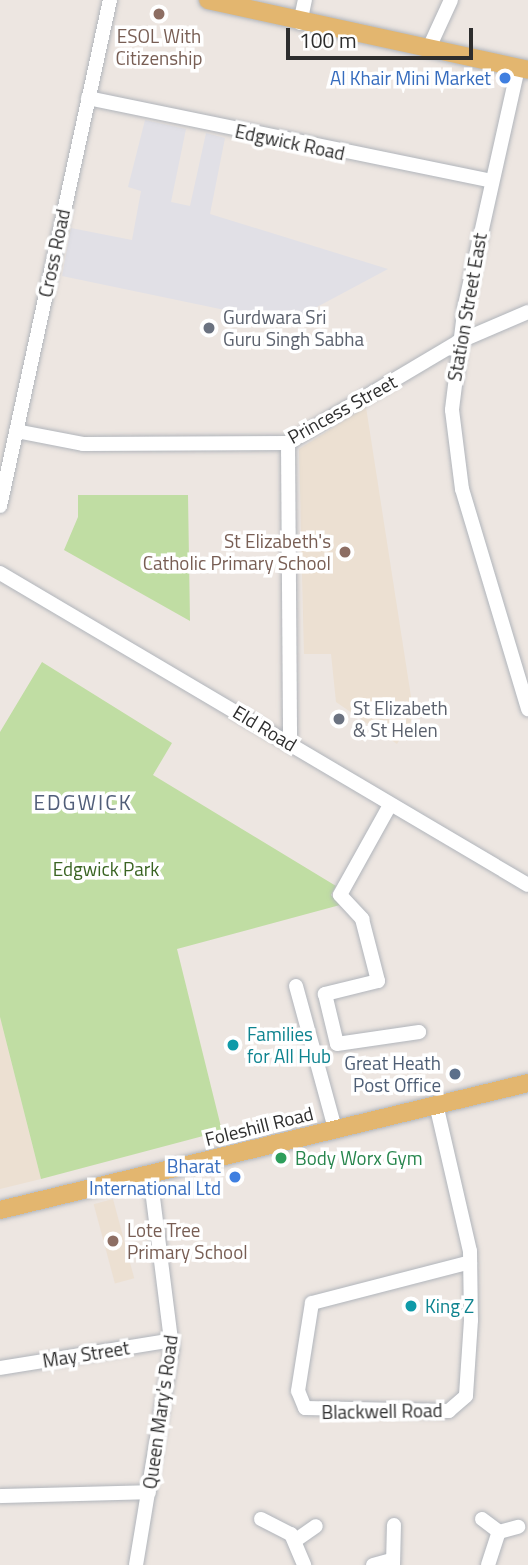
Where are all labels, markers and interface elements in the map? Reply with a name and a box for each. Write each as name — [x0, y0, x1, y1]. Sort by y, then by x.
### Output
marker: ESOL With Citizenship — [151, 6, 167, 22]
scale bar — [290, 14, 477, 58]
text: 100 m — [299, 24, 356, 56]
place label: ESOL With Citizenship — [116, 25, 202, 69]
place label: Al Khair Mini Market — [330, 67, 491, 89]
marker: Al Khair Mini Market — [497, 70, 513, 86]
street label: Edgwick Road — [233, 119, 347, 165]
street label: Cross Road — [34, 207, 74, 299]
street label: Station Street East — [443, 231, 491, 383]
place label: Gurdwara Sri Guru Singh Sabha — [223, 306, 364, 350]
marker: Gurdwara Sri Guru Singh Sabha — [201, 320, 217, 336]
street label: Princess Street — [284, 370, 400, 448]
place label: St Elizabeth's Catholic Primary School — [143, 530, 331, 574]
marker: St Elizabeth's Catholic Primary School — [337, 544, 353, 560]
place label: St Elizabeth & St Helen — [353, 697, 448, 741]
street label: Eld Road — [229, 700, 301, 756]
marker: St Elizabeth & St Helen — [331, 711, 347, 727]
district label: EDGWICK — [34, 789, 132, 815]
park label: Edgwick Park — [53, 858, 159, 880]
place label: Families for All Hub — [247, 1023, 331, 1067]
marker: Families for All Hub — [225, 1037, 241, 1053]
place label: Great Heath Post Office — [344, 1052, 441, 1096]
marker: Great Heath Post Office — [447, 1066, 463, 1082]
street label: Foleshill Road — [202, 1102, 316, 1150]
place label: Body Worx Gym — [295, 1147, 423, 1169]
marker: Body Worx Gym — [273, 1150, 289, 1166]
place label: Bharat International Ltd — [89, 1155, 221, 1199]
marker: Bharat International Ltd — [227, 1169, 243, 1185]
place label: Lote Tree Primary School — [127, 1219, 248, 1263]
marker: Lote Tree Primary School — [105, 1233, 121, 1249]
place label: King Z — [425, 1295, 474, 1317]
marker: King Z — [403, 1298, 419, 1314]
street label: Queen Mary's Road — [138, 1333, 182, 1491]
street label: May Street — [41, 1336, 131, 1372]
street label: Blackwell Road — [321, 1399, 443, 1423]

